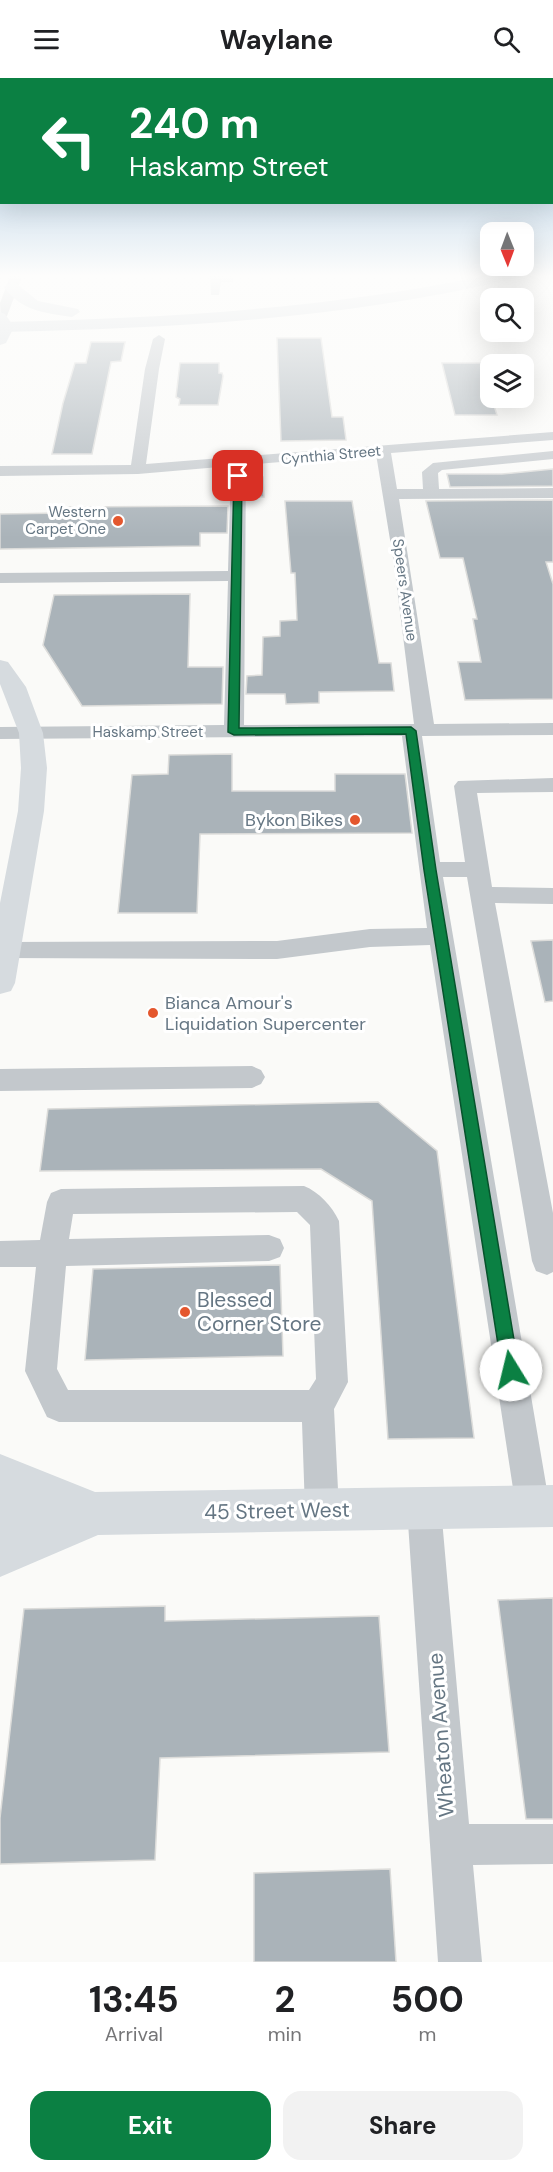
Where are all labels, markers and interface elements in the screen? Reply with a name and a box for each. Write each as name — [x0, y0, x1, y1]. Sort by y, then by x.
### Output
text: Waylane — [220, 22, 333, 57]
icon: menu — [30, 23, 63, 56]
icon: search — [490, 23, 523, 56]
text: 240 m — [129, 96, 259, 151]
icon: left — [30, 102, 108, 180]
text: Haskamp Street — [129, 149, 328, 184]
north arrow — [480, 222, 534, 276]
map controls — [480, 222, 534, 408]
button: search — [480, 288, 534, 342]
button: layers — [480, 354, 534, 408]
street label: Cynthia Street — [280, 441, 382, 469]
pin — [212, 450, 263, 501]
icon: arrive — [221, 459, 254, 492]
place label: Western Carpet One — [25, 502, 106, 539]
marker: Western Carpet One — [111, 514, 125, 528]
street label: Speers Avenue — [388, 538, 422, 642]
street label: Haskamp Street — [93, 722, 204, 742]
place label: Bykon Bikes — [245, 808, 343, 832]
marker: Bykon Bikes — [348, 813, 362, 827]
place label: Bianca Amour's Liquidation Supercenter — [165, 991, 366, 1036]
marker: Bianca Amour's Liquidation Supercenter — [146, 1006, 160, 1020]
place label: Blessed Corner Store — [197, 1286, 322, 1338]
marker: Blessed Corner Store — [178, 1305, 192, 1319]
position arrow — [479, 1338, 543, 1402]
street label: 45 Street West — [204, 1496, 350, 1526]
street label: Wheaton Avenue — [421, 1652, 461, 1818]
text: 13:45 — [89, 1976, 179, 2023]
text: 2 — [274, 1976, 295, 2023]
text: 500 — [391, 1976, 464, 2023]
text: Arrival — [105, 2021, 163, 2047]
text: min — [268, 2021, 302, 2047]
text: m — [418, 2021, 436, 2047]
button: Exit — [30, 2091, 271, 2160]
button: Share — [283, 2091, 523, 2160]

